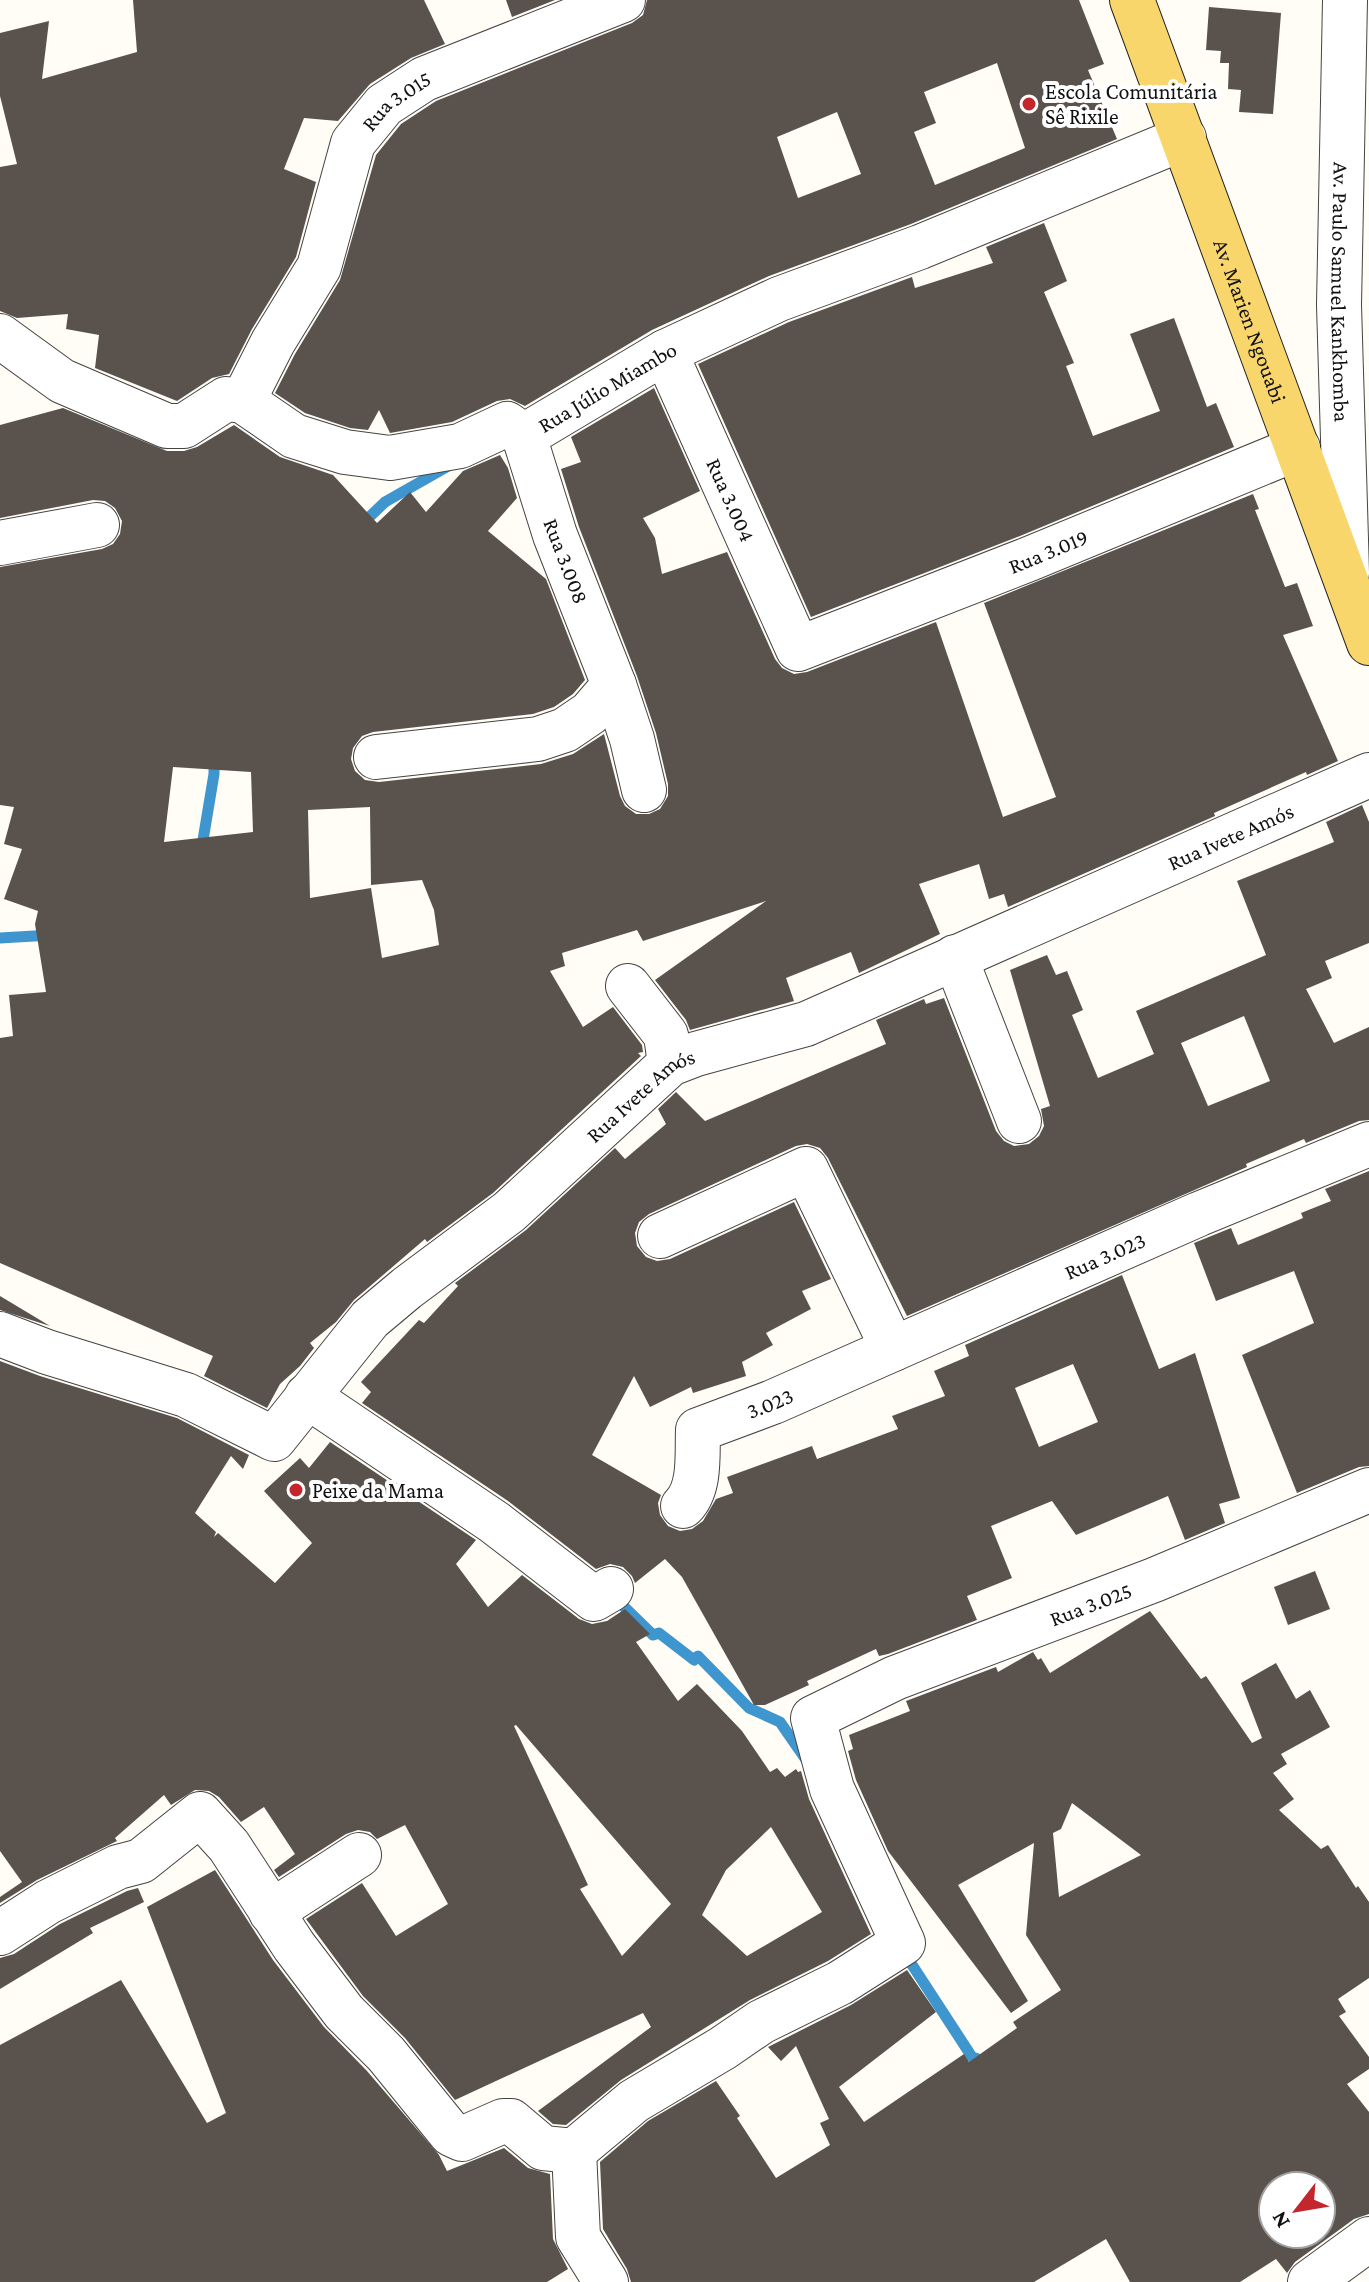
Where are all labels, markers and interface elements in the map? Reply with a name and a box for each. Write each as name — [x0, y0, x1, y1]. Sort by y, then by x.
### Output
street label: Rua 3.015 — [356, 65, 434, 136]
place label: Escola Comunitária Sê Rixile — [1045, 79, 1217, 129]
marker: Escola Comunitária Sê Rixile — [1020, 95, 1038, 113]
street label: Av. Paulo Samuel Kankhomba — [1326, 162, 1355, 422]
street label: Av. Marien Ngouabi — [1209, 235, 1292, 407]
street label: Rua Júlio Miambo — [533, 336, 680, 437]
street label: Rua 3.004 — [702, 454, 761, 545]
street label: Rua 3.008 — [538, 515, 594, 607]
street label: Rua 3.019 — [1005, 524, 1092, 578]
street label: Rua Ivete Amós — [1164, 798, 1297, 875]
street label: Rua Ivete Amós — [581, 1043, 698, 1147]
street label: Rua 3.023 — [1060, 1227, 1149, 1284]
street label: 3.023 — [743, 1382, 797, 1423]
place label: Peixe da Mama — [312, 1478, 444, 1503]
marker: Peixe da Mama — [287, 1481, 305, 1499]
street label: Rua 3.025 — [1046, 1577, 1135, 1631]
north arrow — [1257, 2170, 1337, 2250]
text: N — [1266, 2207, 1295, 2233]

